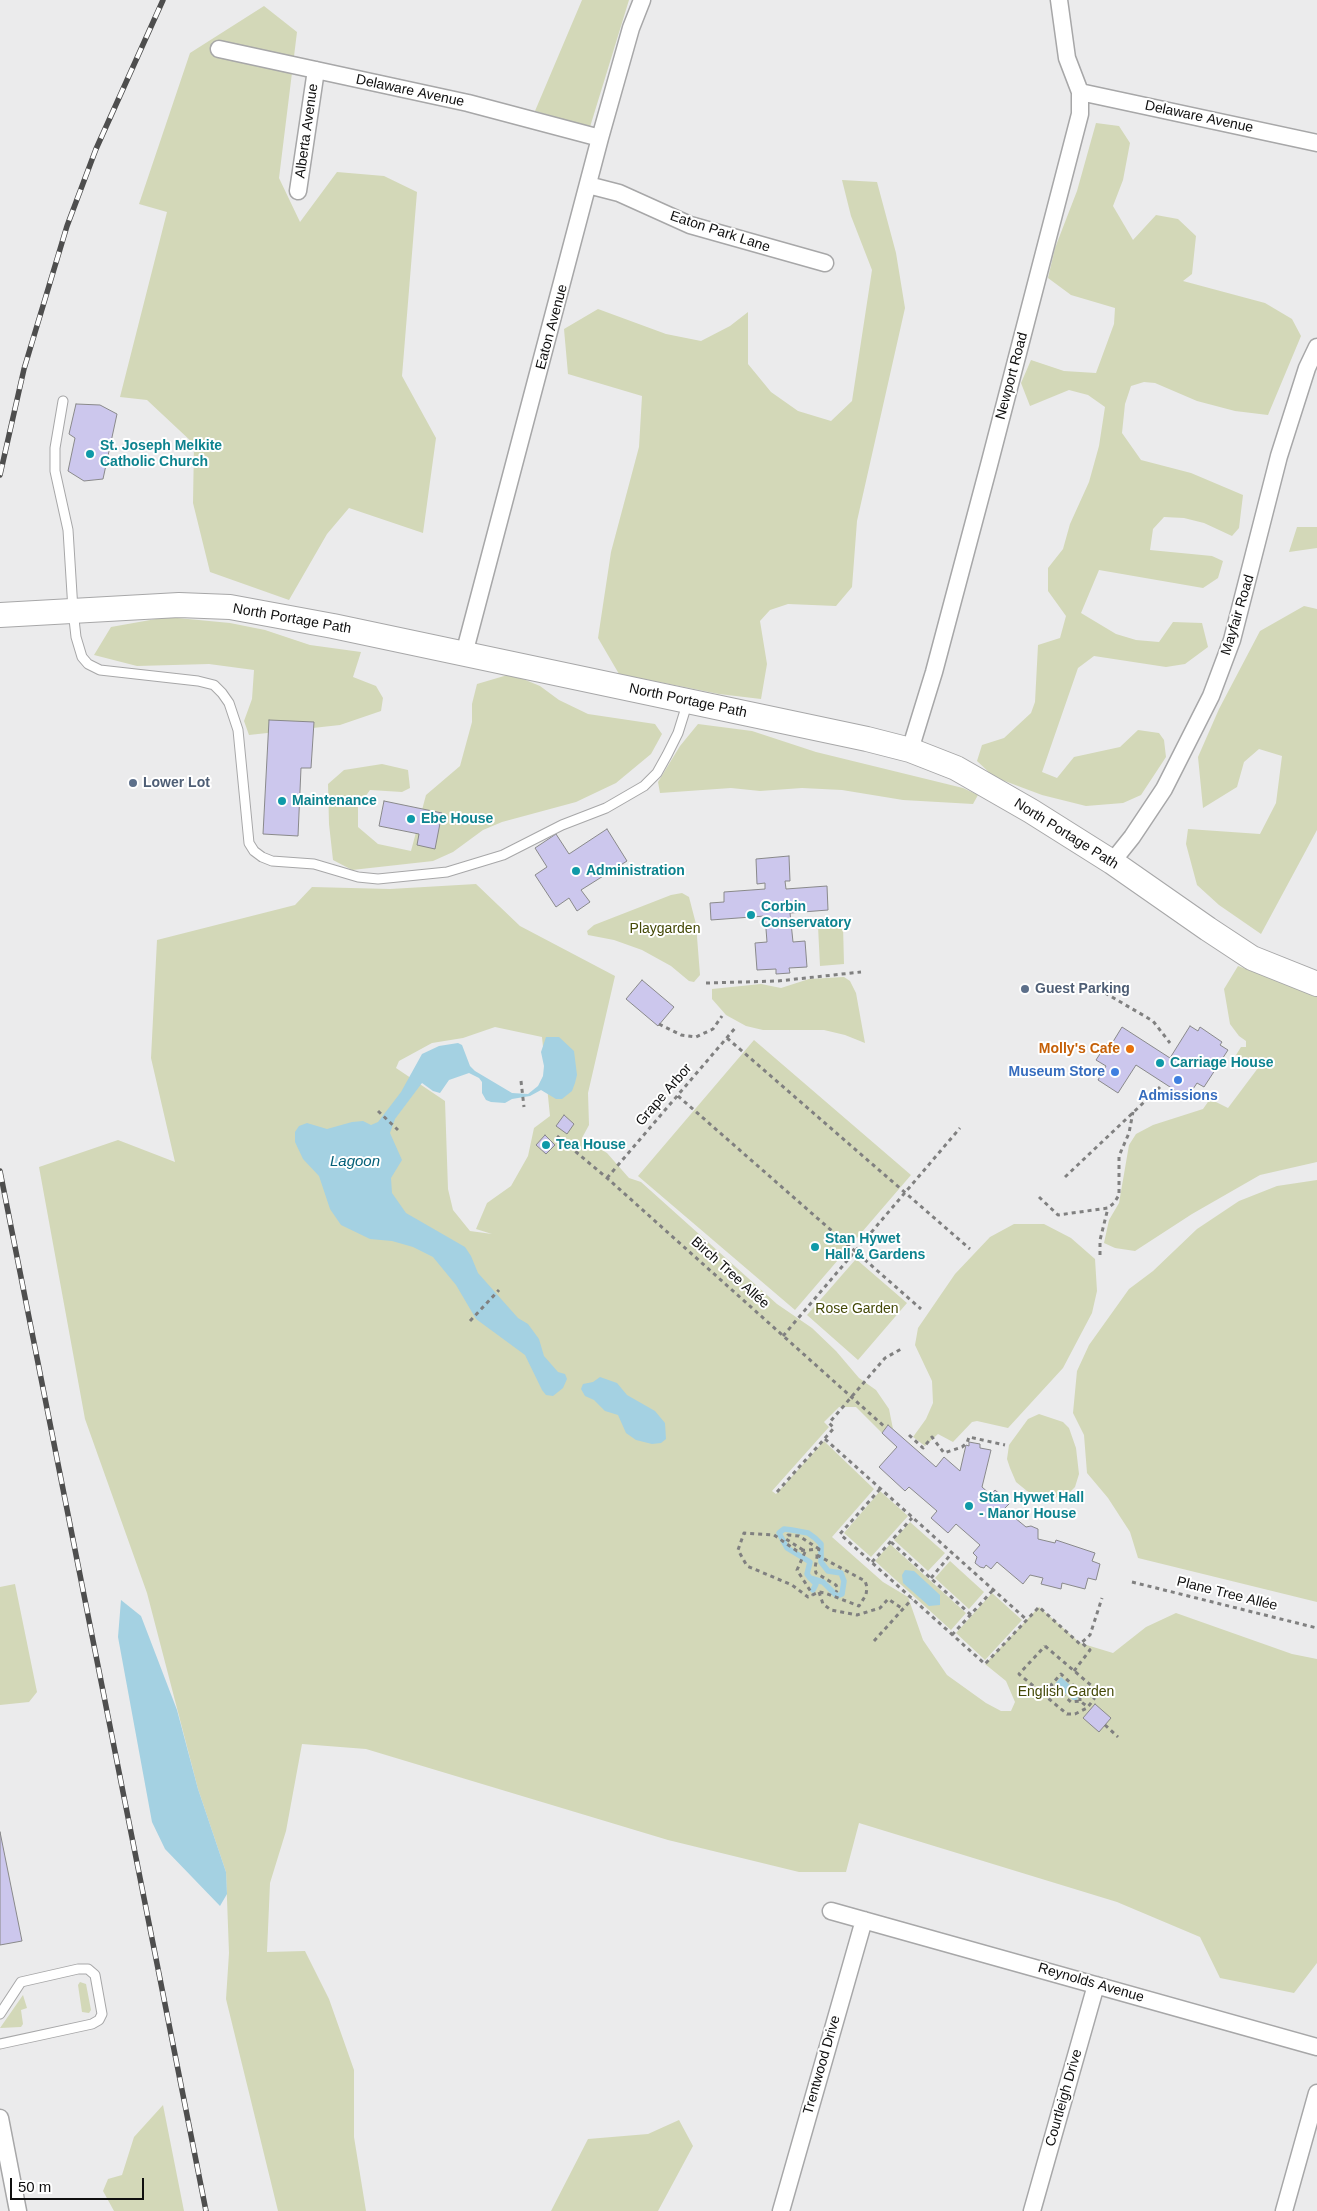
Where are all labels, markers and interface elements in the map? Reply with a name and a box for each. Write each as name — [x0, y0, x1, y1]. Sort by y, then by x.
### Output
street label: Delaware Avenue — [354, 71, 466, 111]
street label: Alberta Avenue — [292, 83, 322, 179]
street label: Delaware Avenue — [1143, 97, 1255, 137]
street label: Eaton Park Lane — [668, 208, 772, 256]
street label: Eaton Avenue — [533, 282, 571, 372]
street label: Newport Road — [992, 331, 1032, 421]
place label: St. Joseph Melkite Catholic Church — [100, 438, 222, 471]
marker: St. Joseph Melkite Catholic Church — [84, 448, 96, 460]
street label: Mayfair Road — [1218, 573, 1258, 657]
street label: North Portage Path — [232, 600, 352, 638]
street label: North Portage Path — [628, 680, 748, 722]
place label: Lower Lot — [143, 775, 210, 791]
marker: Lower Lot — [127, 777, 139, 789]
place label: Maintenance — [292, 793, 377, 809]
marker: Maintenance — [276, 795, 288, 807]
street label: North Portage Path — [1011, 795, 1121, 873]
place label: Ebe House — [421, 811, 493, 827]
marker: Ebe House — [405, 813, 417, 825]
place label: Administration — [586, 863, 685, 879]
marker: Administration — [570, 865, 582, 877]
place label: Corbin Conservatory — [761, 899, 851, 932]
marker: Corbin Conservatory — [745, 909, 757, 921]
park label: Playgarden — [630, 921, 700, 937]
place label: Guest Parking — [1035, 981, 1130, 997]
marker: Guest Parking — [1019, 983, 1031, 995]
place label: Molly's Cafe — [1039, 1041, 1120, 1057]
marker: Molly's Cafe — [1124, 1043, 1136, 1055]
place label: Carriage House — [1170, 1055, 1273, 1071]
marker: Carriage House — [1154, 1057, 1166, 1069]
street label: Grape Arbor — [632, 1060, 696, 1130]
place label: Museum Store — [1009, 1064, 1105, 1080]
marker: Museum Store — [1109, 1066, 1121, 1078]
marker: Admissions — [1172, 1074, 1184, 1086]
place label: Admissions — [1138, 1088, 1218, 1104]
place label: Tea House — [556, 1137, 626, 1153]
marker: Tea House — [540, 1139, 552, 1151]
water label: Lagoon — [330, 1153, 380, 1171]
place label: Stan Hywet Hall & Gardens — [825, 1231, 925, 1264]
street label: Birch Tree Allée — [688, 1234, 772, 1312]
marker: Stan Hywet Hall & Gardens — [809, 1241, 821, 1253]
park label: Rose Garden — [815, 1301, 899, 1317]
place label: Stan Hywet Hall - Manor House — [979, 1490, 1084, 1522]
marker: Stan Hywet Hall - Manor House — [963, 1500, 975, 1512]
street label: Plane Tree Allée — [1175, 1573, 1279, 1615]
park label: English Garden — [1018, 1684, 1114, 1700]
street label: Reynolds Avenue — [1036, 1960, 1146, 2006]
street label: Trentwood Drive — [800, 2014, 844, 2116]
street label: Courtleigh Drive — [1042, 2047, 1086, 2149]
scale bar — [12, 2168, 146, 2200]
text: 50 m — [18, 2178, 51, 2195]

